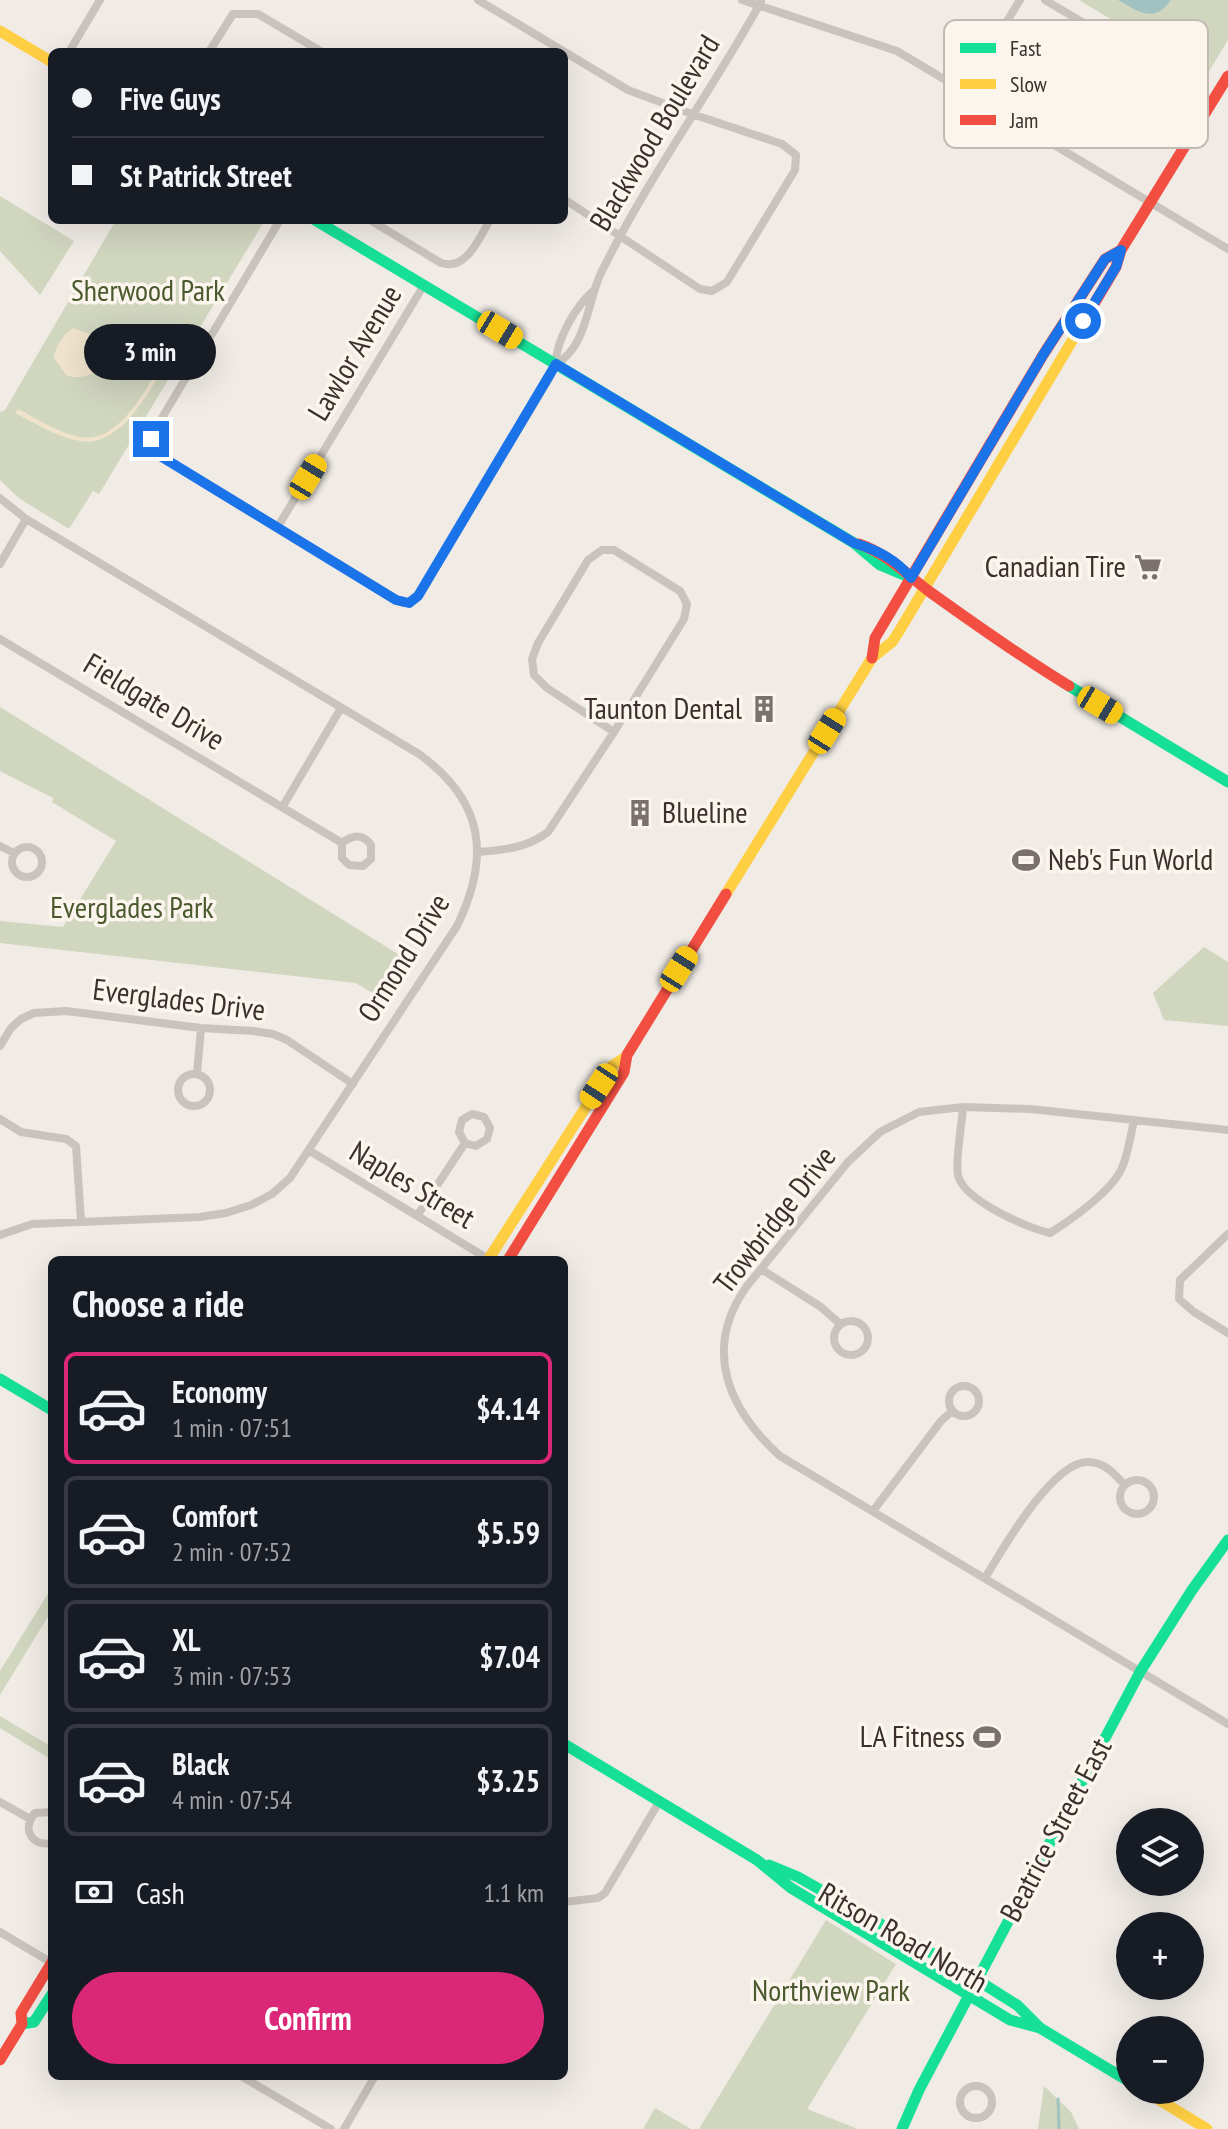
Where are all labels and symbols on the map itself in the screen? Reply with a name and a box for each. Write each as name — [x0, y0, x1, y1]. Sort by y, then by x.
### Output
legend — [944, 20, 1208, 148]
street label: Blackwood Boulevard — [580, 27, 728, 237]
text: Fast — [1010, 34, 1041, 62]
text: Slow — [1010, 70, 1047, 98]
text: Jam — [1009, 106, 1038, 134]
park label: Sherwood Park — [71, 270, 225, 309]
street label: Lawlor Avenue — [298, 277, 409, 427]
route start — [1065, 303, 1101, 339]
car — [473, 307, 527, 353]
callout: 3 min — [85, 323, 217, 379]
route end — [133, 421, 169, 457]
car — [285, 450, 331, 504]
place label: Canadian Tire — [985, 546, 1126, 585]
supermarket icon: Canadian Tire — [1133, 552, 1163, 582]
street label: Fieldgate Drive — [77, 643, 232, 758]
car — [1073, 682, 1127, 728]
place label: Taunton Dental — [584, 688, 742, 727]
building icon: Taunton Dental — [749, 694, 779, 724]
car — [804, 704, 850, 758]
place label: Blueline — [662, 792, 748, 831]
building icon: Blueline — [625, 798, 655, 828]
place label: Neb's Fun World — [1048, 839, 1213, 878]
sports icon: Neb's Fun World — [1011, 845, 1041, 875]
street label: Ormond Drive — [348, 886, 457, 1029]
park label: Everglades Park — [50, 887, 214, 926]
car — [656, 942, 702, 996]
street label: Everglades Drive — [91, 969, 268, 1028]
car — [576, 1059, 622, 1113]
street label: Naples Street — [343, 1131, 483, 1237]
street label: Trowbridge Drive — [704, 1138, 843, 1301]
place label: LA Fitness — [860, 1716, 965, 1755]
sports icon: LA Fitness — [972, 1722, 1002, 1752]
street label: Beatrice Street East — [990, 1730, 1120, 1928]
street label: Ritson Road North — [812, 1873, 995, 2001]
park label: Northview Park — [752, 1970, 910, 2009]

